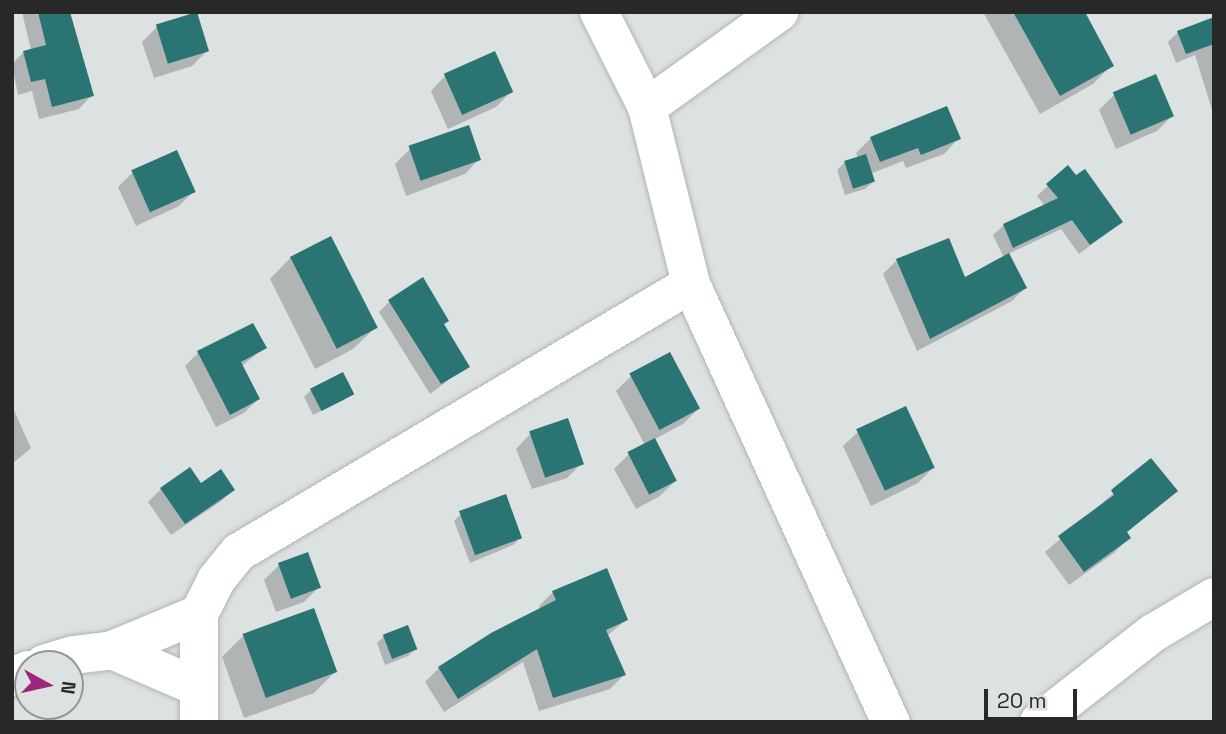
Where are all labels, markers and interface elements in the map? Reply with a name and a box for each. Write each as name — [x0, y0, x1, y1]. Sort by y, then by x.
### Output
north arrow — [14, 650, 84, 720]
scale bar — [988, 674, 1081, 718]
text: N — [55, 680, 82, 696]
text: 20 m — [997, 687, 1047, 714]

